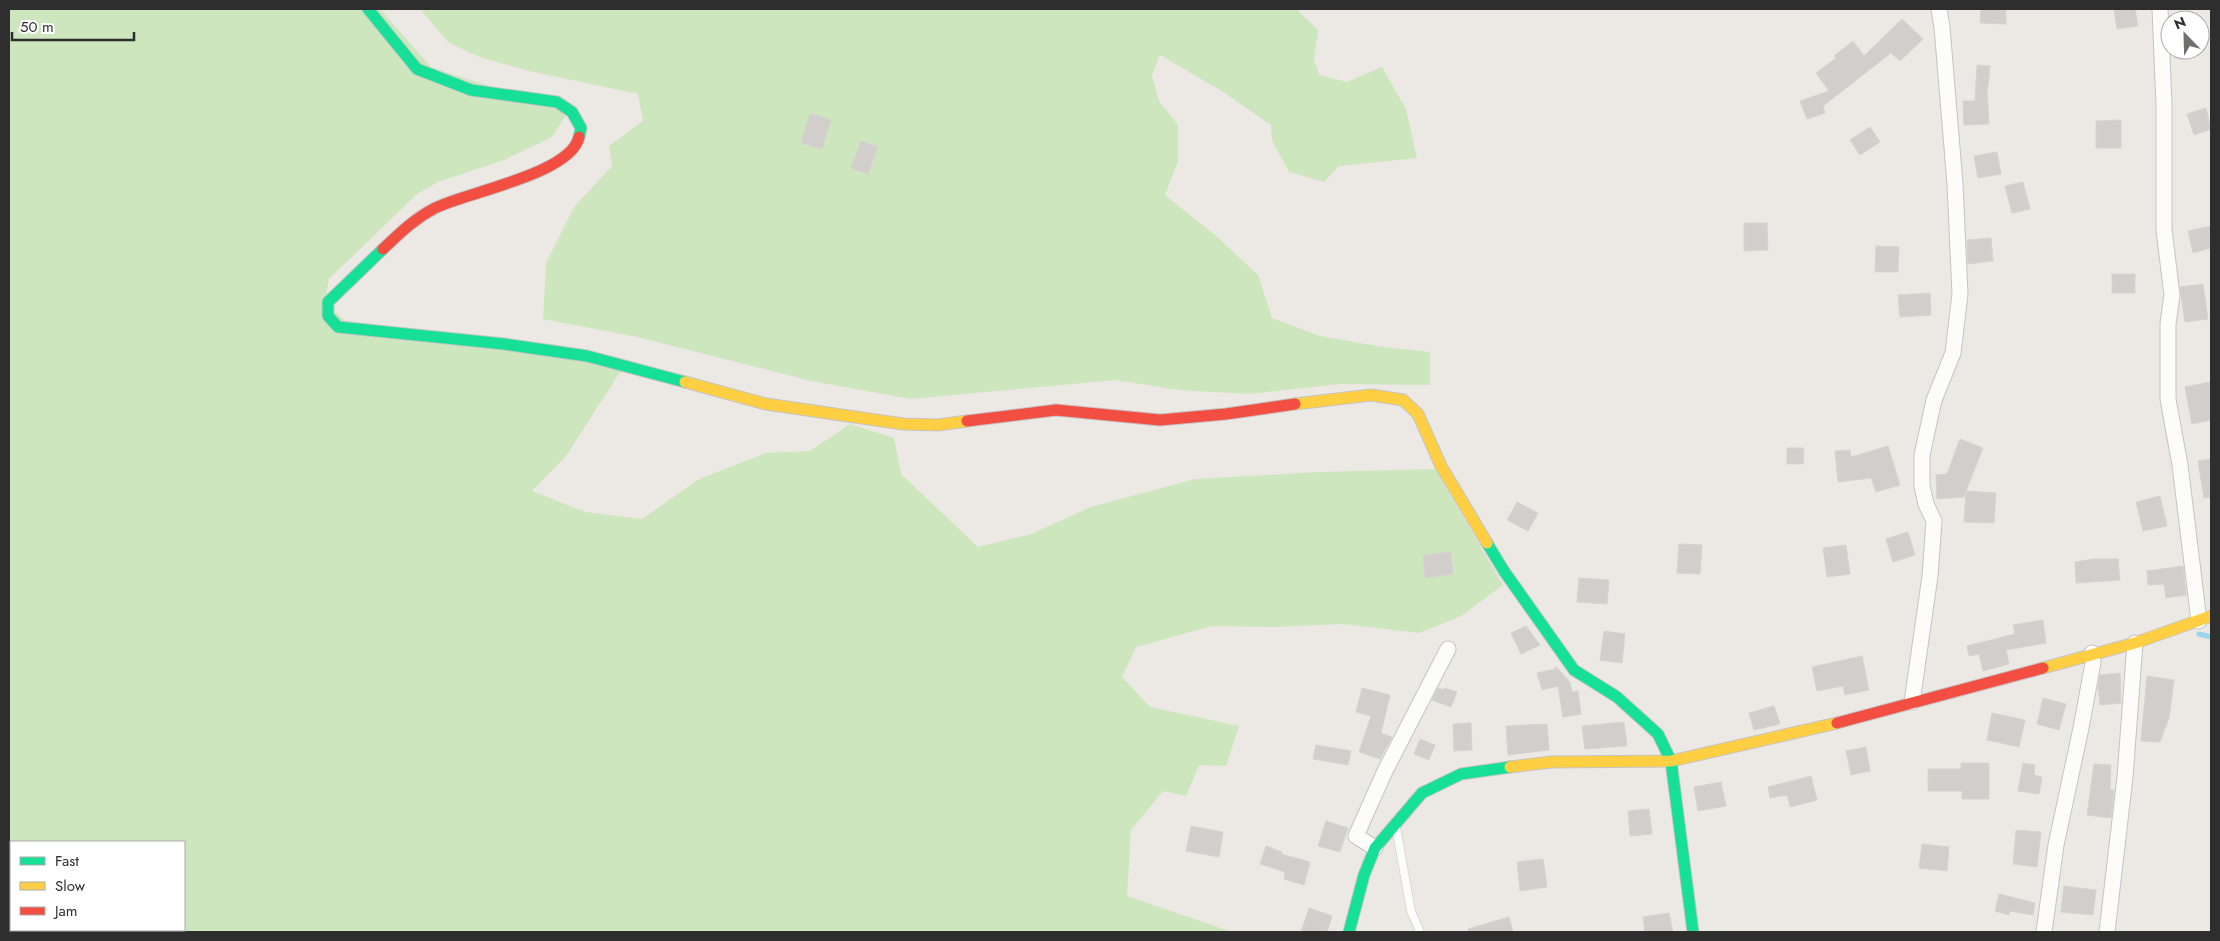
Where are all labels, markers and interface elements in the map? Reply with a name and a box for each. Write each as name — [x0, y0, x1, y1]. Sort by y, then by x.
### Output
scale bar — [12, 10, 135, 42]
north arrow — [2160, 10, 2210, 60]
text: N — [2171, 12, 2189, 34]
text: 50 m — [20, 16, 54, 38]
legend — [10, 841, 185, 931]
text: Fast — [55, 850, 79, 872]
text: Slow — [55, 875, 86, 897]
text: Jam — [53, 900, 78, 922]

